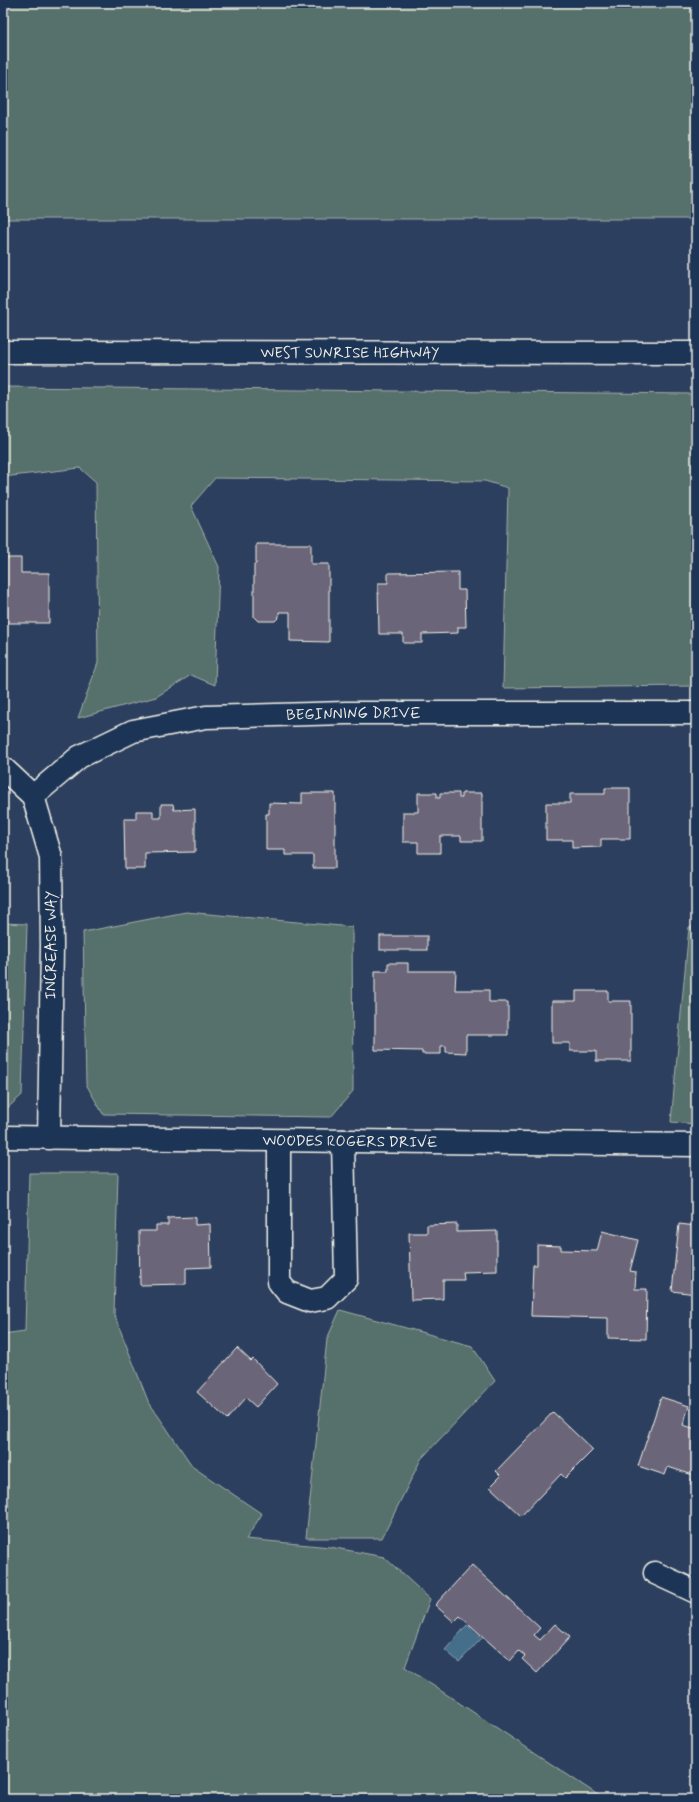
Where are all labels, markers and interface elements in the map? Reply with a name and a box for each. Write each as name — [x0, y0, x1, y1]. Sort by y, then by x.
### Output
street label: WEST SUNRISE HIGHWAY — [261, 343, 439, 364]
street label: BEGINNING DRIVE — [286, 704, 421, 726]
street label: INCREASE WAY — [42, 891, 62, 999]
street label: WOODES ROGERS DRIVE — [262, 1131, 438, 1153]

